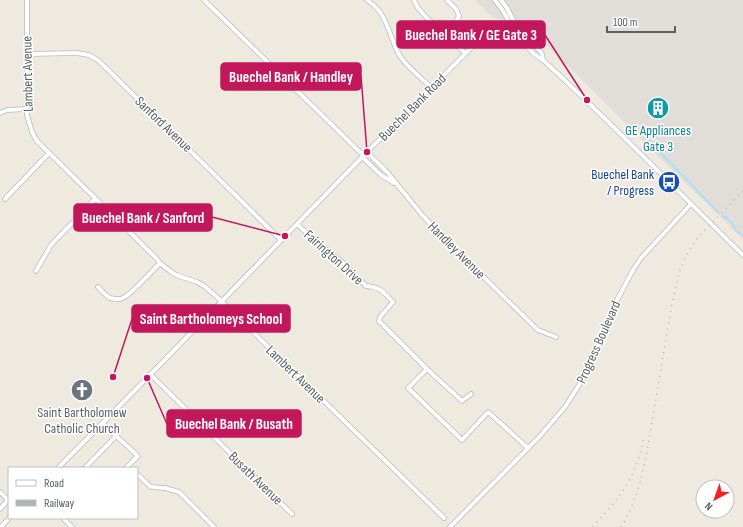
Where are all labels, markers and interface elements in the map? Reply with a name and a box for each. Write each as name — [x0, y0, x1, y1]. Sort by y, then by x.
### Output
scale bar — [607, 8, 675, 34]
text: 100 m — [613, 15, 638, 30]
callout: Buechel Bank / GE Gate 3 — [397, 21, 545, 48]
text: Buechel Bank / GE Gate 3 — [405, 26, 537, 45]
street label: Lambert Avenue — [18, 36, 37, 112]
callout: Buechel Bank / Handley — [221, 63, 361, 90]
text: Buechel Bank / Handley — [229, 68, 354, 87]
street label: Buechel Bank Road — [375, 70, 450, 145]
street label: Sanford Avenue — [131, 93, 196, 156]
building icon: GE Appliances Gate 3 — [645, 95, 671, 121]
place label: GE Appliances Gate 3 — [625, 122, 691, 155]
place label: Buechel Bank / Progress — [591, 166, 655, 199]
bus stop icon: Buechel Bank / Progress — [656, 169, 682, 195]
callout: Buechel Bank / Sanford — [74, 204, 212, 231]
text: Buechel Bank / Sanford — [82, 209, 204, 228]
street label: Handley Avenue — [424, 218, 489, 283]
street label: Fairington Drive — [301, 226, 367, 288]
street label: Progress Boulevard — [573, 298, 624, 386]
callout: Saint Bartholomeys School — [132, 305, 290, 332]
text: Saint Bartholomeys School — [140, 310, 282, 329]
street label: Lambert Avenue — [262, 342, 329, 407]
church icon: Saint Bartholomew Catholic Church — [69, 377, 95, 403]
place label: Saint Bartholomew Catholic Church — [37, 404, 127, 437]
callout: Buechel Bank / Busath — [167, 410, 301, 437]
text: Buechel Bank / Busath — [175, 415, 293, 434]
street label: Busath Avenue — [225, 448, 286, 508]
legend — [8, 467, 138, 519]
text: Road — [44, 476, 64, 491]
north arrow — [695, 479, 735, 519]
text: Railway — [44, 496, 75, 511]
text: N — [702, 499, 715, 513]

